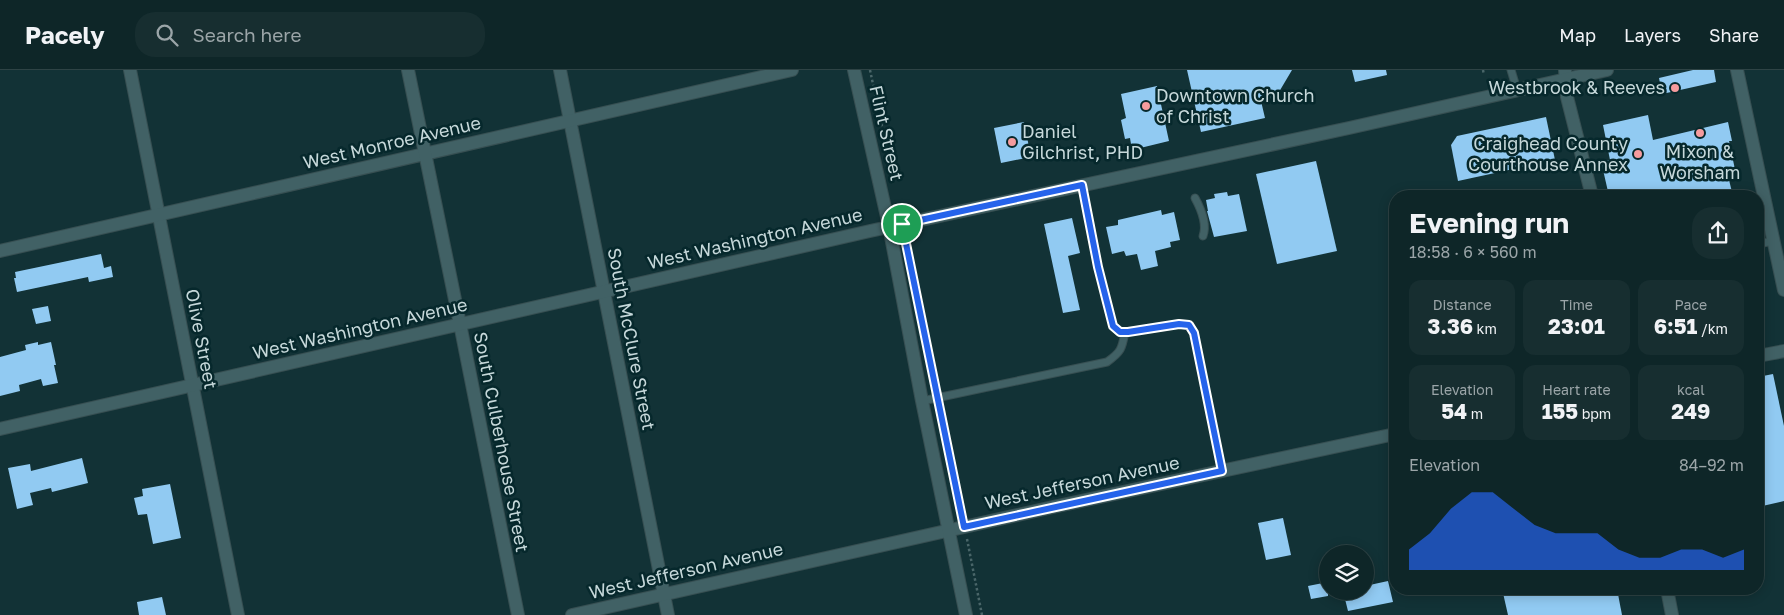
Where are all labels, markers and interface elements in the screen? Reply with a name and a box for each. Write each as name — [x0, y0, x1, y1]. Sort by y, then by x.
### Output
search box — [135, 12, 485, 57]
text: Pacely — [25, 20, 105, 49]
icon: search — [153, 21, 181, 49]
text: Search here — [193, 23, 301, 46]
text: Map — [1559, 24, 1596, 46]
text: Layers — [1624, 24, 1681, 46]
text: Share — [1709, 24, 1759, 46]
place label: Westbrook & Reeves — [1488, 76, 1665, 98]
marker: Westbrook & Reeves — [1669, 82, 1681, 94]
street label: Flint Street — [865, 83, 909, 183]
place label: Downtown Church of Christ — [1156, 84, 1315, 127]
marker: Downtown Church of Christ — [1140, 100, 1152, 112]
street label: West Monroe Avenue — [301, 111, 483, 173]
place label: Daniel Gilchrist, PHD — [1022, 120, 1143, 163]
marker: Mixon & Worsham — [1694, 127, 1706, 139]
place label: Craighead County Courthouse Annex — [1468, 132, 1628, 175]
marker: Daniel Gilchrist, PHD — [1006, 136, 1018, 148]
place label: Mixon & Worsham — [1659, 140, 1741, 183]
marker: Craighead County Courthouse Annex — [1632, 148, 1644, 160]
street label: West Washington Avenue — [645, 203, 864, 273]
pin — [881, 203, 923, 245]
text: Evening run — [1409, 206, 1569, 239]
button: share — [1692, 207, 1744, 259]
icon: arrive — [888, 210, 916, 238]
text: 18:58 · 6 × 560 m — [1409, 242, 1537, 262]
street label: South McClure Street — [604, 246, 660, 432]
street label: Olive Street — [181, 287, 222, 391]
street label: West Washington Avenue — [250, 293, 469, 363]
text: Distance — [1433, 296, 1492, 313]
text: Time — [1560, 296, 1593, 313]
text: Pace — [1674, 296, 1707, 313]
text: 3.36 — [1427, 313, 1473, 339]
text: 23:01 — [1548, 313, 1605, 339]
text: 6:51 — [1654, 313, 1697, 339]
text: km — [1473, 320, 1497, 337]
text: /km — [1697, 320, 1728, 337]
street label: South Culberhouse Street — [470, 330, 534, 554]
text: Elevation — [1431, 381, 1493, 398]
text: Heart rate — [1542, 381, 1611, 398]
text: kcal — [1677, 381, 1705, 398]
text: 54 — [1441, 398, 1467, 424]
text: 155 — [1542, 398, 1578, 424]
text: 249 — [1671, 398, 1710, 424]
text: m — [1467, 405, 1483, 422]
text: bpm — [1578, 405, 1611, 422]
street label: West Jefferson Avenue — [982, 451, 1181, 513]
text: Elevation — [1409, 455, 1480, 475]
text: 84–92 m — [1679, 455, 1744, 475]
street label: West Jefferson Avenue — [587, 537, 785, 603]
map controls — [1319, 545, 1374, 600]
button: layers — [1319, 545, 1374, 600]

